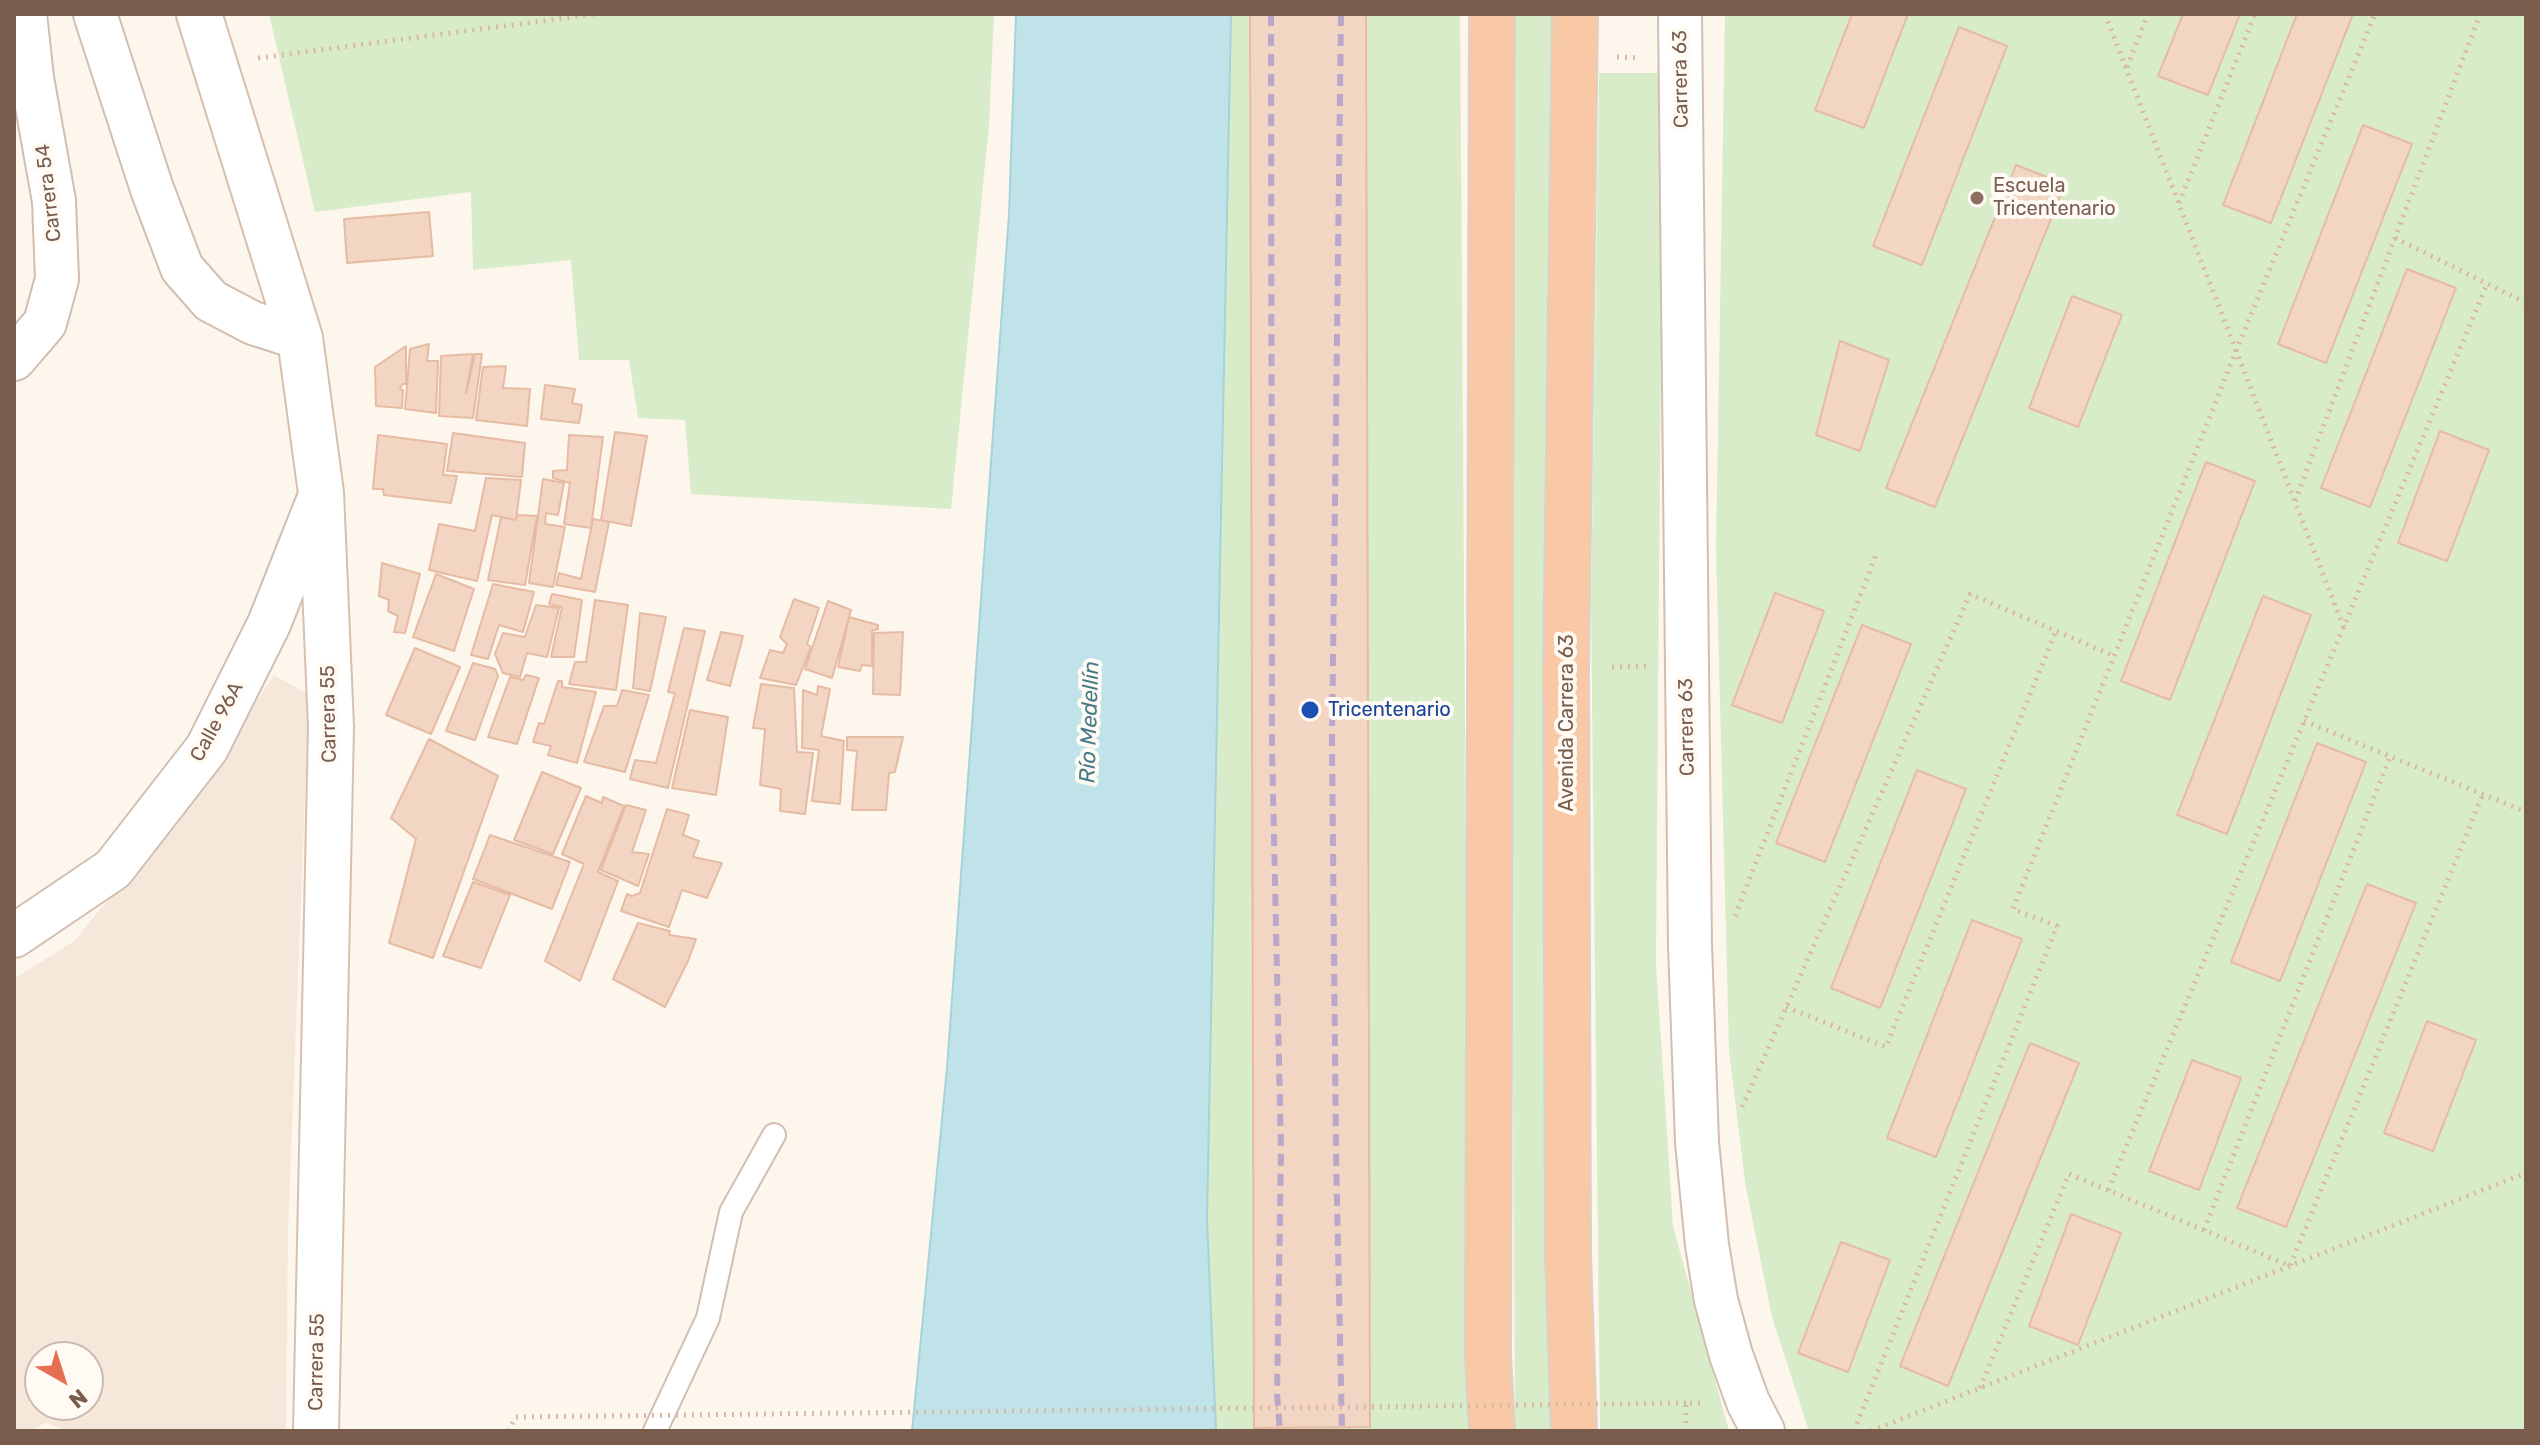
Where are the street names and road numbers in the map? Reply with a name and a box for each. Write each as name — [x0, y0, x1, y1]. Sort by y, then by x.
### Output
street label: Carrera 63 — [1668, 30, 1694, 128]
street label: Carrera 54 — [31, 143, 67, 243]
street label: Avenida Carrera 63 — [1555, 634, 1579, 812]
street label: Carrera 55 — [316, 665, 342, 763]
street label: Calle 96A — [185, 678, 249, 766]
street label: Carrera 63 — [1674, 678, 1700, 776]
street label: Carrera 55 — [304, 1313, 330, 1411]

